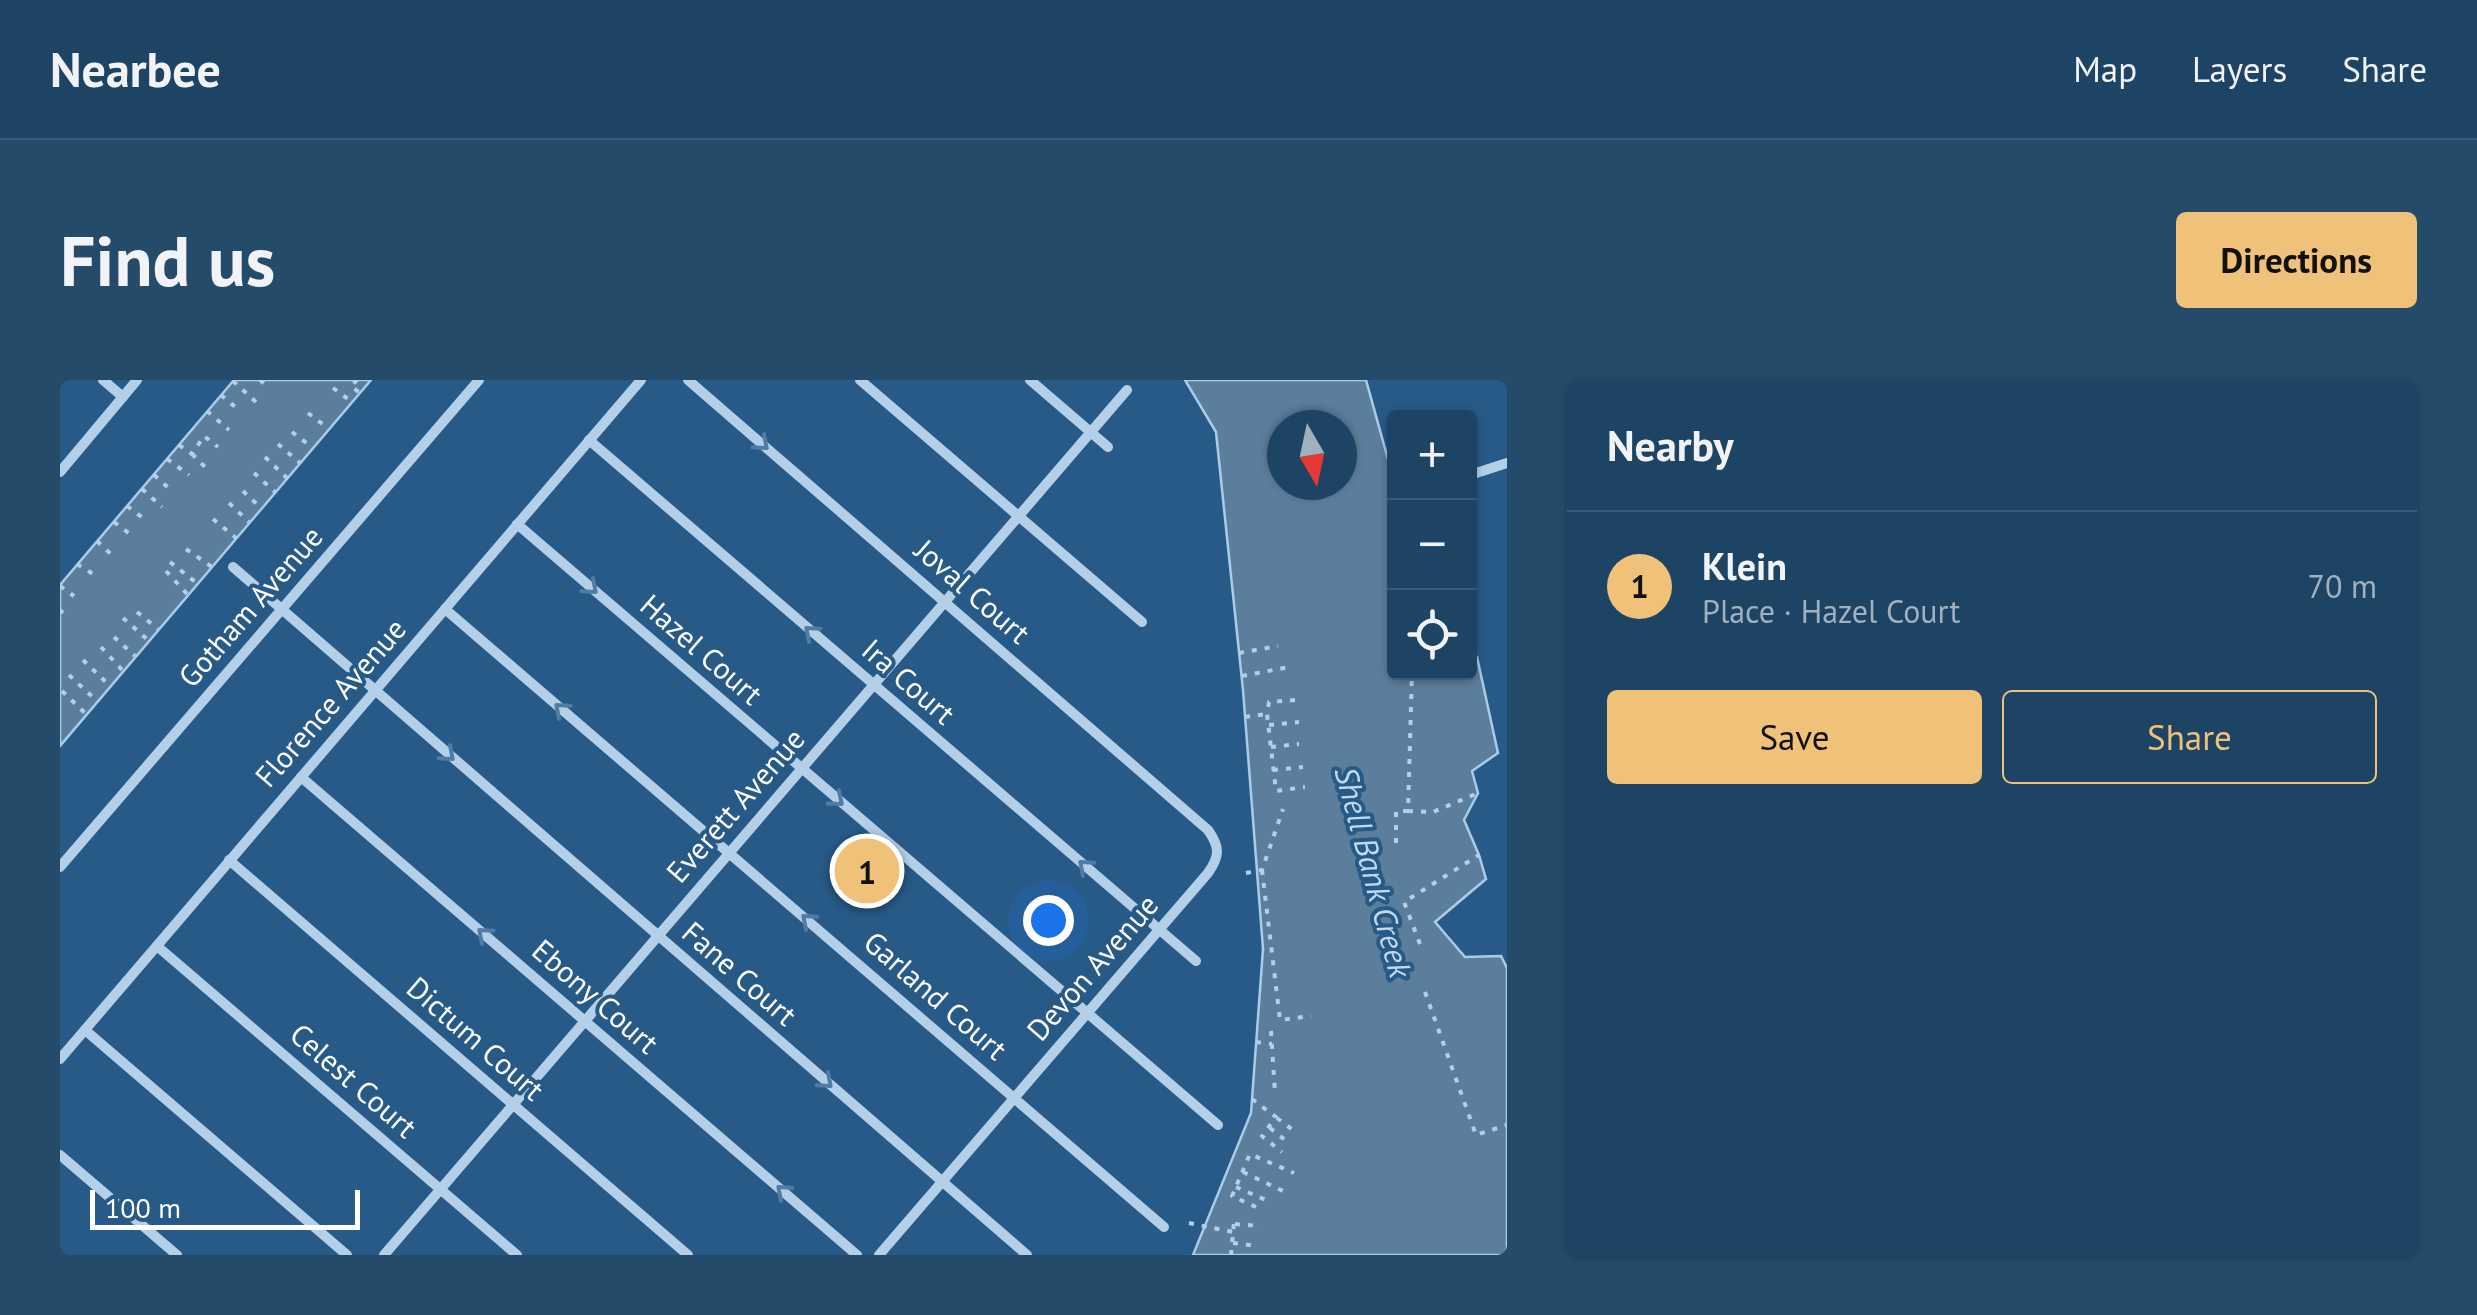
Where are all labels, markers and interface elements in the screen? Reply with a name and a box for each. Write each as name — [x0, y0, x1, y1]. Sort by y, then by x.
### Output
text: Nearbee — [50, 38, 221, 100]
text: Map — [2073, 46, 2137, 92]
text: Layers — [2192, 46, 2287, 92]
text: Share — [2342, 46, 2427, 92]
button: Directions — [2176, 212, 2417, 308]
text: Find us — [60, 215, 275, 305]
north arrow — [1267, 410, 1357, 500]
map controls — [1387, 410, 1477, 680]
button: + — [1387, 410, 1477, 500]
text: Nearby — [1607, 418, 1734, 473]
one-way arrow — [750, 432, 769, 450]
button: − — [1387, 500, 1477, 590]
street label: Gotham Avenue — [169, 517, 331, 695]
street label: Joval Court — [906, 529, 1039, 652]
text: Klein — [1702, 541, 1787, 590]
text: 1 — [1630, 565, 1649, 607]
text: 70 m — [2308, 565, 2377, 607]
one-way arrow — [579, 576, 598, 594]
street label: Hazel Court — [633, 585, 771, 713]
button: locate — [1387, 590, 1477, 680]
text: Place · Hazel Court — [1702, 590, 1960, 632]
street label: Florence Avenue — [246, 610, 414, 794]
one-way arrow — [805, 626, 823, 644]
street label: Ira Court — [854, 630, 964, 732]
button: Save — [1607, 690, 1982, 784]
button: Share — [2002, 690, 2377, 784]
one-way arrow — [555, 702, 573, 720]
street label: Everett Avenue — [657, 720, 813, 890]
one-way arrow — [436, 744, 455, 762]
water label: Shell Bank Creek — [1326, 762, 1423, 983]
one-way arrow — [826, 788, 844, 806]
pin: 1 — [834, 834, 900, 908]
one-way arrow — [1078, 860, 1096, 878]
street label: Devon Avenue — [1018, 886, 1166, 1048]
your location — [1023, 895, 1074, 946]
street label: Fane Court — [674, 912, 805, 1033]
one-way arrow — [801, 914, 819, 932]
street label: Garland Court — [856, 922, 1016, 1068]
one-way arrow — [477, 928, 496, 946]
street label: Ebony Court — [525, 930, 667, 1062]
street label: Dictum Court — [399, 968, 553, 1108]
street label: Celest Court — [282, 1014, 426, 1146]
one-way arrow — [815, 1070, 833, 1088]
scale bar — [90, 1185, 360, 1230]
one-way arrow — [777, 1185, 795, 1203]
text: 100 m — [105, 1189, 181, 1226]

